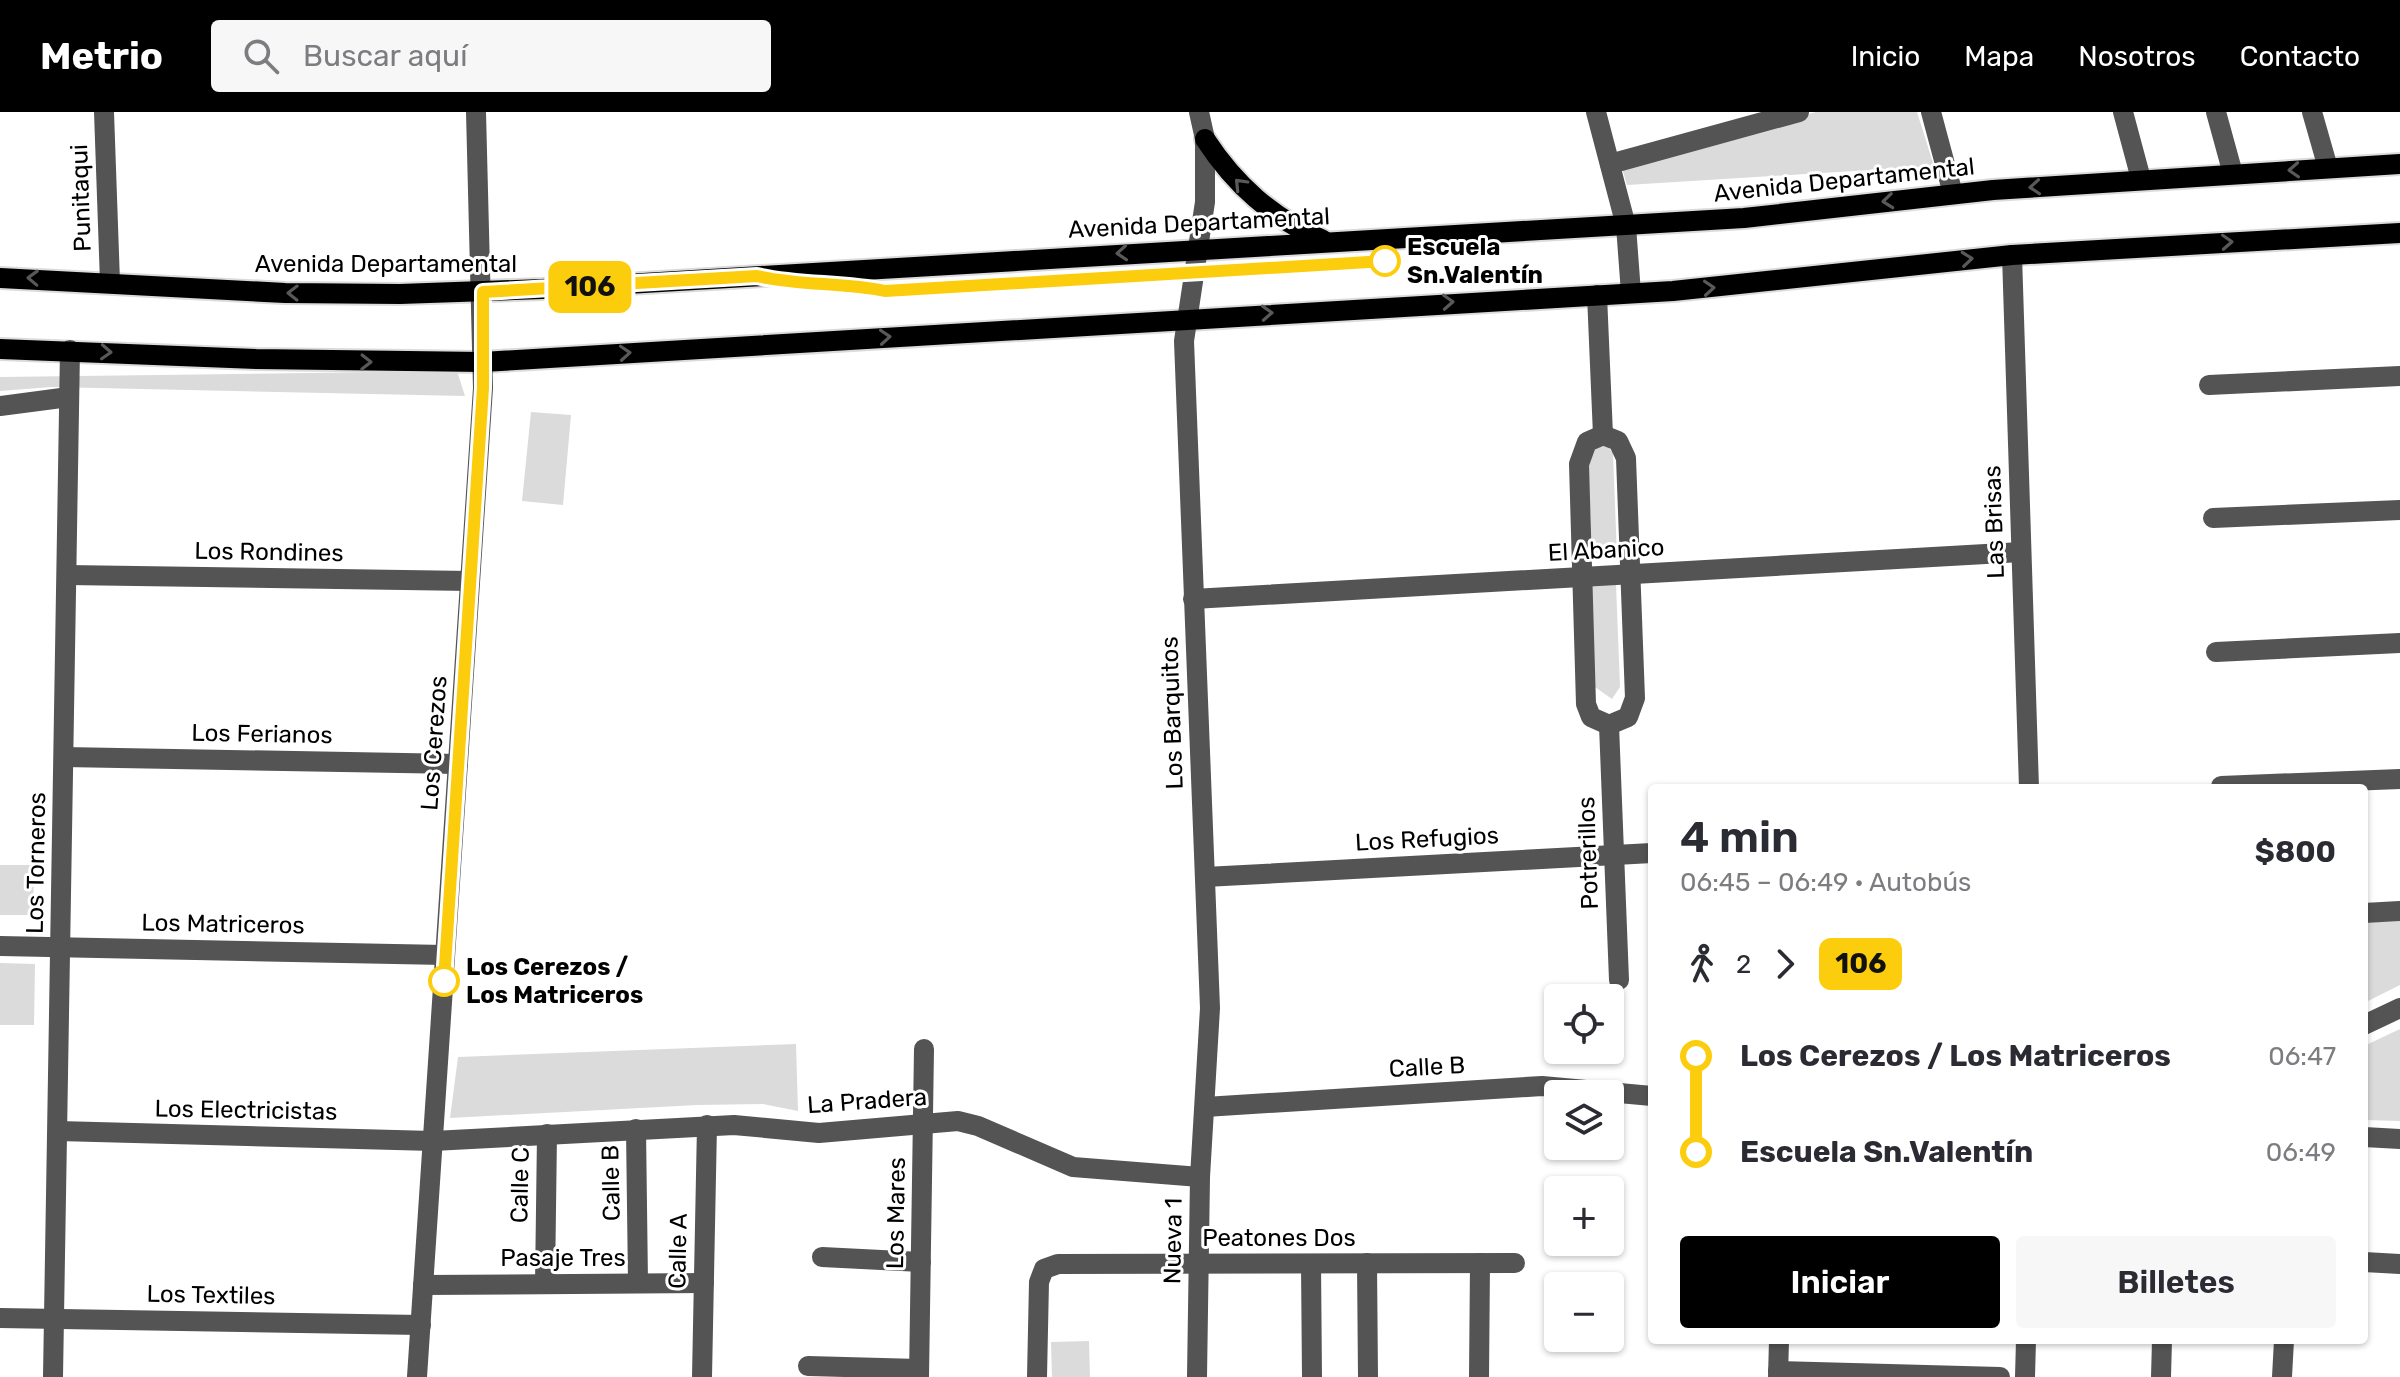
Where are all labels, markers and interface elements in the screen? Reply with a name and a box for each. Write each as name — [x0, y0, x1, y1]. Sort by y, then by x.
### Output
search box — [211, 20, 771, 92]
text: Metrio — [40, 33, 163, 79]
icon: search — [239, 34, 283, 78]
text: Buscar aquí — [303, 38, 467, 74]
text: Inicio — [1851, 40, 1920, 73]
text: Mapa — [1964, 40, 2034, 73]
text: Nosotros — [2078, 40, 2196, 73]
text: Contacto — [2240, 40, 2360, 73]
street label: Punitaqui — [65, 144, 97, 252]
street label: Avenida Departamental — [1712, 152, 1976, 208]
one-way arrow — [2287, 161, 2300, 178]
one-way arrow — [1235, 178, 1249, 193]
one-way arrow — [2028, 178, 2041, 195]
one-way arrow — [1881, 192, 1895, 209]
street label: Avenida Departamental — [1067, 202, 1331, 244]
place label: Escuela Sn.Valentín — [1407, 233, 1543, 289]
one-way arrow — [2221, 234, 2234, 251]
one-way arrow — [1115, 244, 1128, 261]
marker: Escuela Sn.Valentín — [1370, 246, 1400, 276]
street label: Avenida Departamental — [255, 250, 517, 278]
one-way arrow — [1961, 250, 1974, 267]
line badge: 106 — [544, 261, 636, 313]
one-way arrow — [26, 270, 39, 287]
text: 106 — [564, 270, 616, 303]
one-way arrow — [1703, 280, 1716, 297]
one-way arrow — [286, 284, 299, 301]
one-way arrow — [1442, 294, 1455, 311]
one-way arrow — [1261, 304, 1274, 321]
one-way arrow — [879, 329, 892, 346]
one-way arrow — [100, 343, 113, 360]
one-way arrow — [619, 345, 632, 362]
one-way arrow — [360, 353, 373, 371]
street label: Las Brisas — [1978, 465, 2010, 579]
street label: El Abanico — [1547, 533, 1665, 567]
street label: Los Rondines — [194, 537, 344, 567]
street label: Los Barquitos — [1155, 636, 1189, 790]
street label: Los Cerezos — [415, 675, 453, 811]
street label: Los Ferianos — [191, 719, 333, 749]
street label: Los Torneros — [21, 792, 51, 934]
street label: Potrerillos — [1572, 796, 1604, 910]
text: 4 min — [1680, 811, 1799, 863]
street label: Los Refugios — [1354, 821, 1500, 857]
text: $800 — [2255, 834, 2336, 870]
text: 06:45 – 06:49 · Autobús — [1680, 867, 1971, 898]
street label: Los Matriceros — [141, 909, 305, 939]
icon: walk — [1680, 942, 1724, 986]
icon: forward — [1763, 942, 1807, 986]
text: 106 — [1835, 947, 1886, 980]
text: 2 — [1736, 949, 1751, 980]
place label: Los Cerezos / Los Matriceros — [466, 953, 643, 1009]
marker: Los Cerezos / Los Matriceros — [429, 966, 459, 996]
map controls — [1544, 984, 1624, 1352]
button: locate — [1544, 984, 1624, 1064]
text: Los Cerezos / Los Matriceros — [1740, 1038, 2171, 1074]
text: 06:47 — [2268, 1041, 2336, 1072]
street label: Calle B — [1388, 1051, 1466, 1083]
button: layers — [1544, 1080, 1624, 1160]
street label: La Pradera — [806, 1083, 928, 1119]
street label: Los Electricistas — [154, 1094, 338, 1126]
text: Escuela Sn.Valentín — [1740, 1134, 2033, 1170]
text: 06:49 — [2266, 1137, 2336, 1168]
street label: Calle B — [596, 1145, 626, 1221]
street label: Calle C — [505, 1147, 535, 1223]
street label: Los Mares — [881, 1157, 911, 1269]
button: + — [1544, 1176, 1624, 1256]
street label: Nueva 1 — [1158, 1198, 1188, 1284]
street label: Calle A — [663, 1213, 693, 1289]
street label: Peatones Dos — [1202, 1224, 1356, 1252]
button: Iniciar — [1680, 1236, 2000, 1328]
button: Billetes — [2016, 1236, 2336, 1328]
street label: Pasaje Tres — [500, 1244, 626, 1272]
button: − — [1544, 1272, 1624, 1352]
street label: Los Textiles — [146, 1280, 276, 1310]

